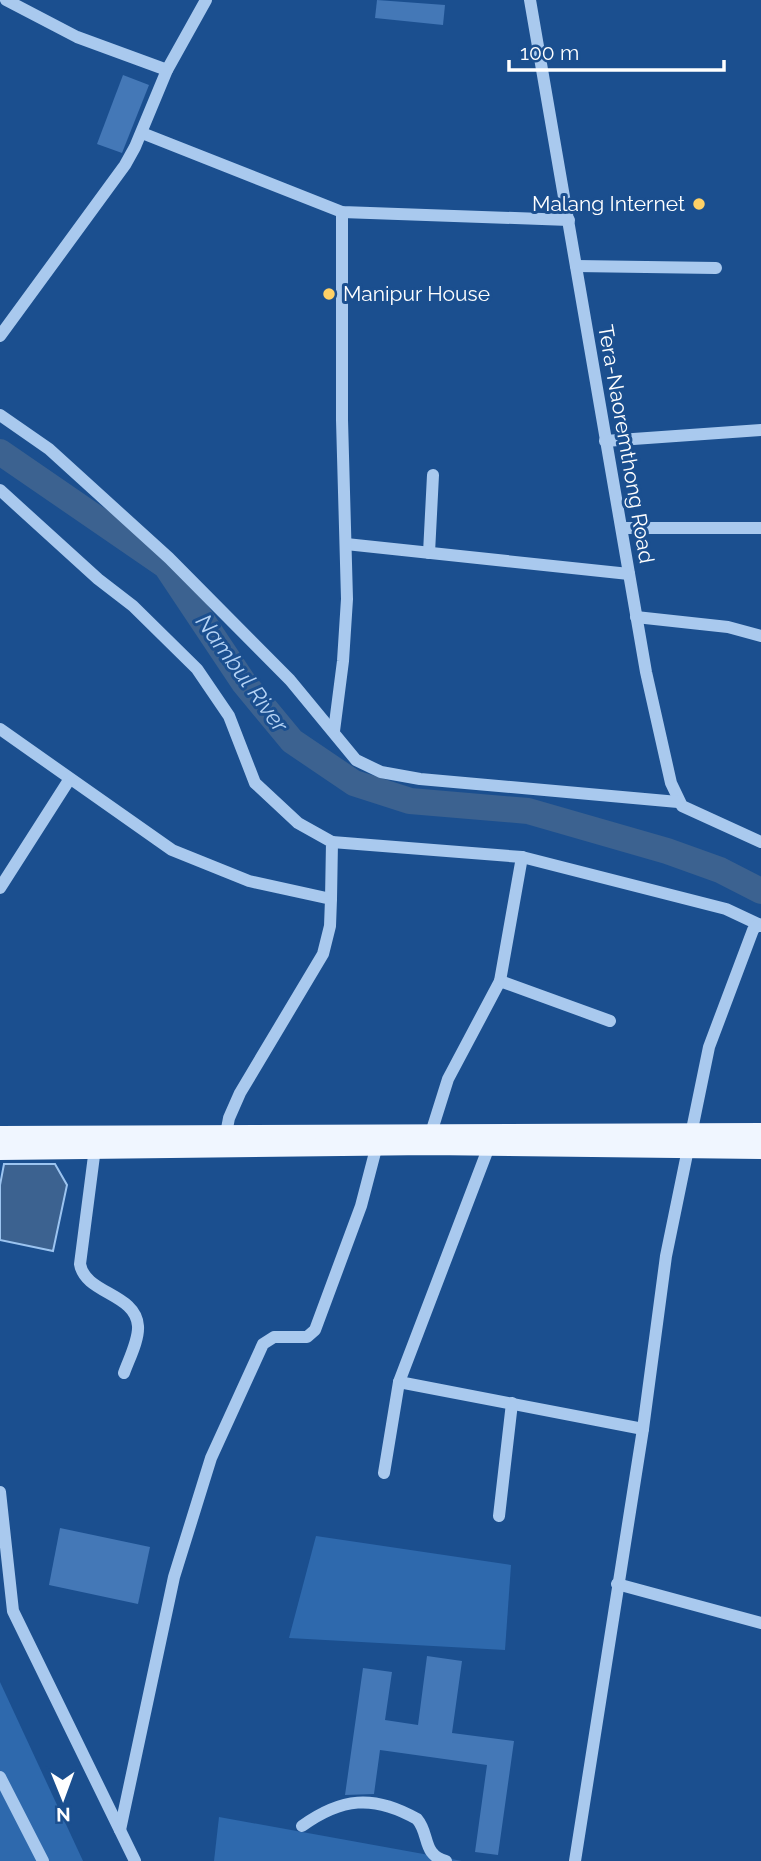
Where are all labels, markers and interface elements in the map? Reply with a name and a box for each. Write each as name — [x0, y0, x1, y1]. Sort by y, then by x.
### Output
scale bar — [509, 28, 724, 72]
text: 100 m — [520, 40, 579, 65]
place label: Malang Internet — [532, 191, 685, 216]
marker: Malang Internet — [691, 196, 707, 212]
place label: Manipur House — [343, 281, 490, 306]
marker: Manipur House — [321, 286, 337, 302]
street label: Tera-Naoremthong Road — [593, 323, 660, 565]
water label: Nambul River — [191, 608, 295, 738]
north arrow — [28, 1763, 98, 1833]
text: N — [56, 1804, 71, 1826]

